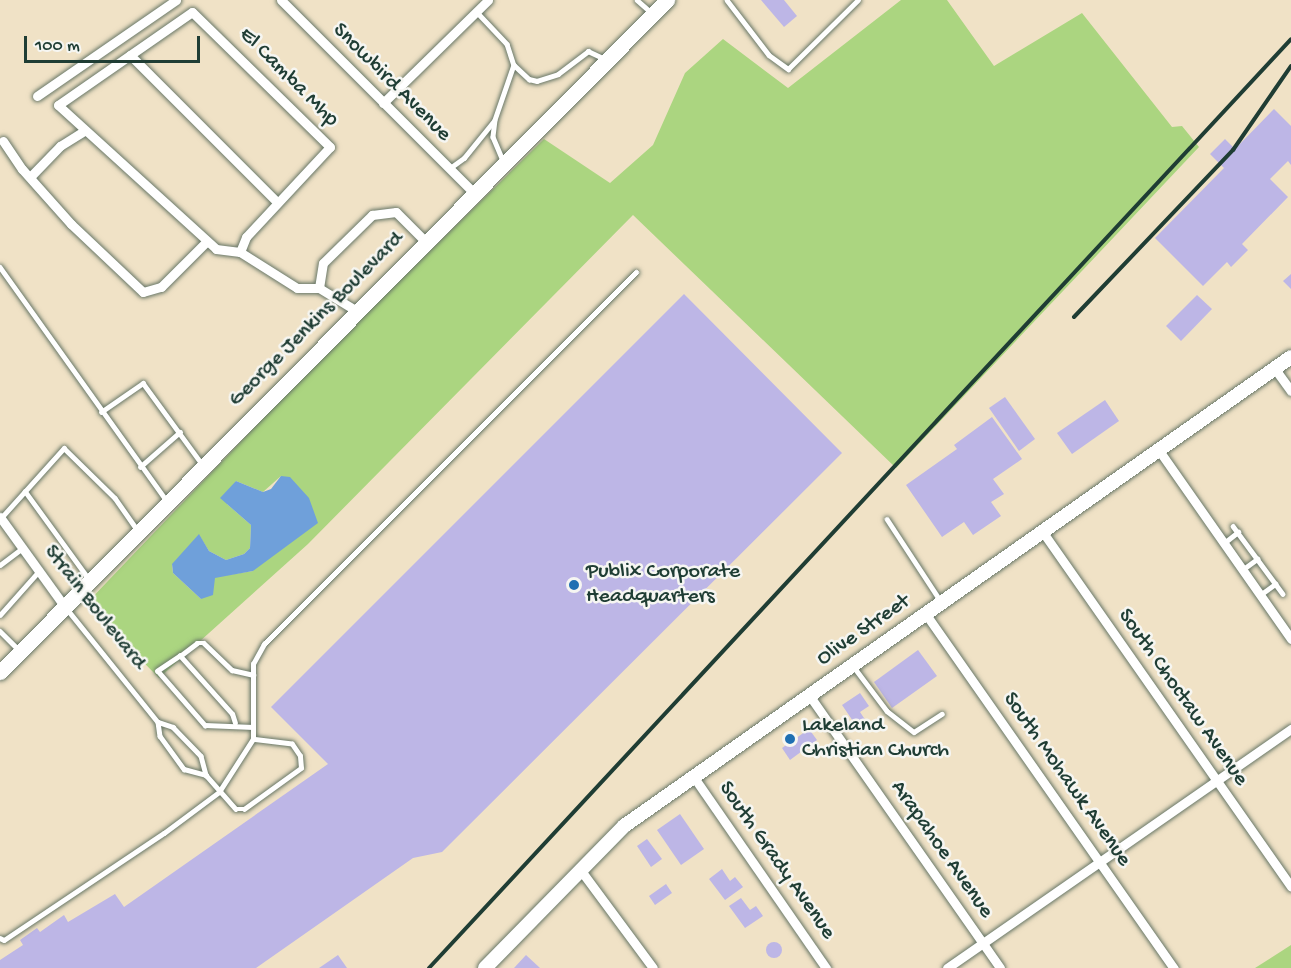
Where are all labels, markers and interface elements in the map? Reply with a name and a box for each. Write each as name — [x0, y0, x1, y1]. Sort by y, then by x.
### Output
street label: Snowbird Avenue — [326, 18, 456, 148]
street label: El Camba Mhp — [233, 23, 343, 133]
scale bar — [27, 24, 202, 62]
text: 100 m — [35, 36, 80, 57]
street label: George Jenkins Boulevard — [224, 227, 410, 413]
street label: Strain Boulevard — [37, 540, 151, 676]
place label: Publix Corporate Headquarters — [586, 559, 740, 610]
marker: Publix Corporate Headquarters — [567, 578, 581, 592]
street label: Olive Street — [812, 589, 916, 673]
street label: South Choctaw Avenue — [1111, 604, 1253, 792]
street label: South Mohawk Avenue — [996, 688, 1136, 872]
place label: Lakeland Christian Church — [802, 713, 949, 764]
marker: Lakeland Christian Church — [783, 732, 797, 746]
street label: Arapahoe Avenue — [884, 776, 998, 924]
street label: South Grady Avenue — [712, 777, 840, 945]

